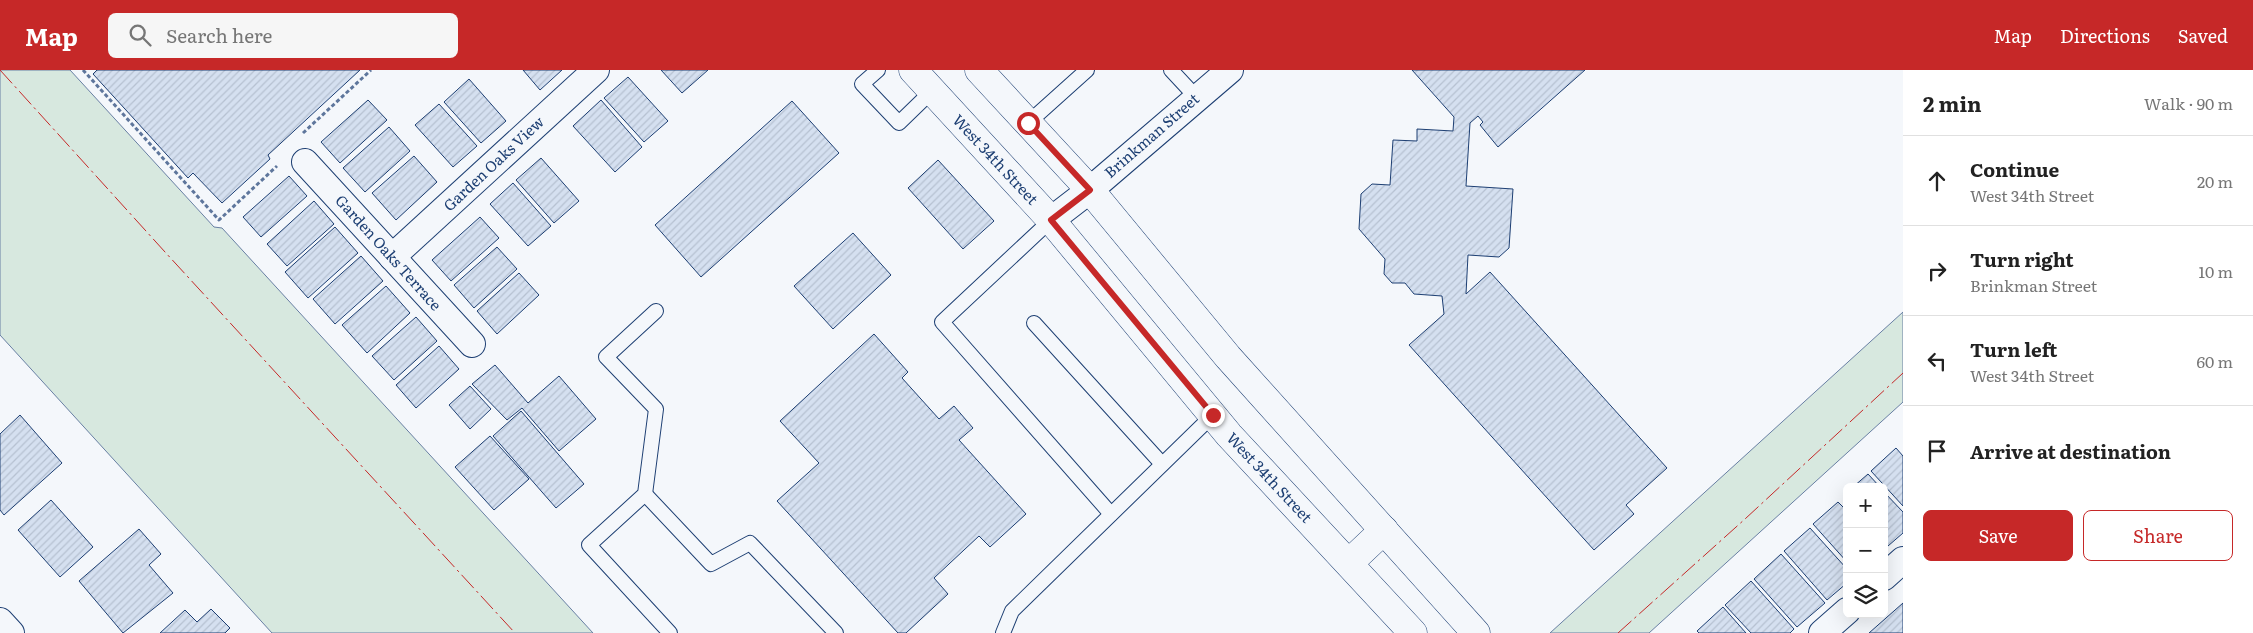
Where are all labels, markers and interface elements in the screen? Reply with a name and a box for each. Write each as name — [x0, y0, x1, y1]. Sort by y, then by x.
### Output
search box — [108, 13, 458, 58]
text: Map — [25, 18, 78, 53]
icon: search — [126, 21, 154, 49]
text: Search here — [166, 21, 272, 49]
text: Map — [1994, 22, 2032, 49]
text: Directions — [2060, 22, 2150, 49]
text: Saved — [2178, 22, 2228, 49]
street label: Brinkman Street — [1098, 87, 1204, 183]
text: 2 min — [1923, 87, 1982, 118]
text: Walk · 90 m — [2144, 91, 2233, 115]
street label: West 34th Street — [948, 109, 1044, 209]
street label: Garden Oaks View — [437, 110, 549, 216]
route start — [1017, 112, 1040, 135]
text: Continue — [1970, 155, 2059, 183]
icon: ahead — [1923, 167, 1951, 195]
text: 20 m — [2197, 169, 2233, 193]
text: West 34th Street — [1970, 183, 2094, 207]
street label: Garden Oaks Terrace — [331, 189, 448, 315]
text: Turn right — [1970, 245, 2074, 273]
icon: right — [1923, 257, 1951, 285]
text: 10 m — [2199, 259, 2233, 283]
text: Brinkman Street — [1970, 273, 2097, 297]
text: Turn left — [1970, 335, 2057, 363]
icon: left — [1923, 347, 1951, 375]
text: 60 m — [2196, 349, 2233, 373]
text: West 34th Street — [1970, 363, 2094, 387]
route end — [1202, 404, 1225, 427]
street label: West 34th Street — [1222, 427, 1318, 527]
icon: arrive — [1923, 437, 1951, 465]
text: Arrive at destination — [1970, 437, 2171, 465]
map controls — [1843, 483, 1888, 618]
button: + — [1843, 483, 1888, 528]
button: Save — [1923, 510, 2073, 561]
button: Share — [2083, 510, 2233, 561]
button: − — [1843, 528, 1888, 573]
button: layers — [1843, 573, 1888, 618]

